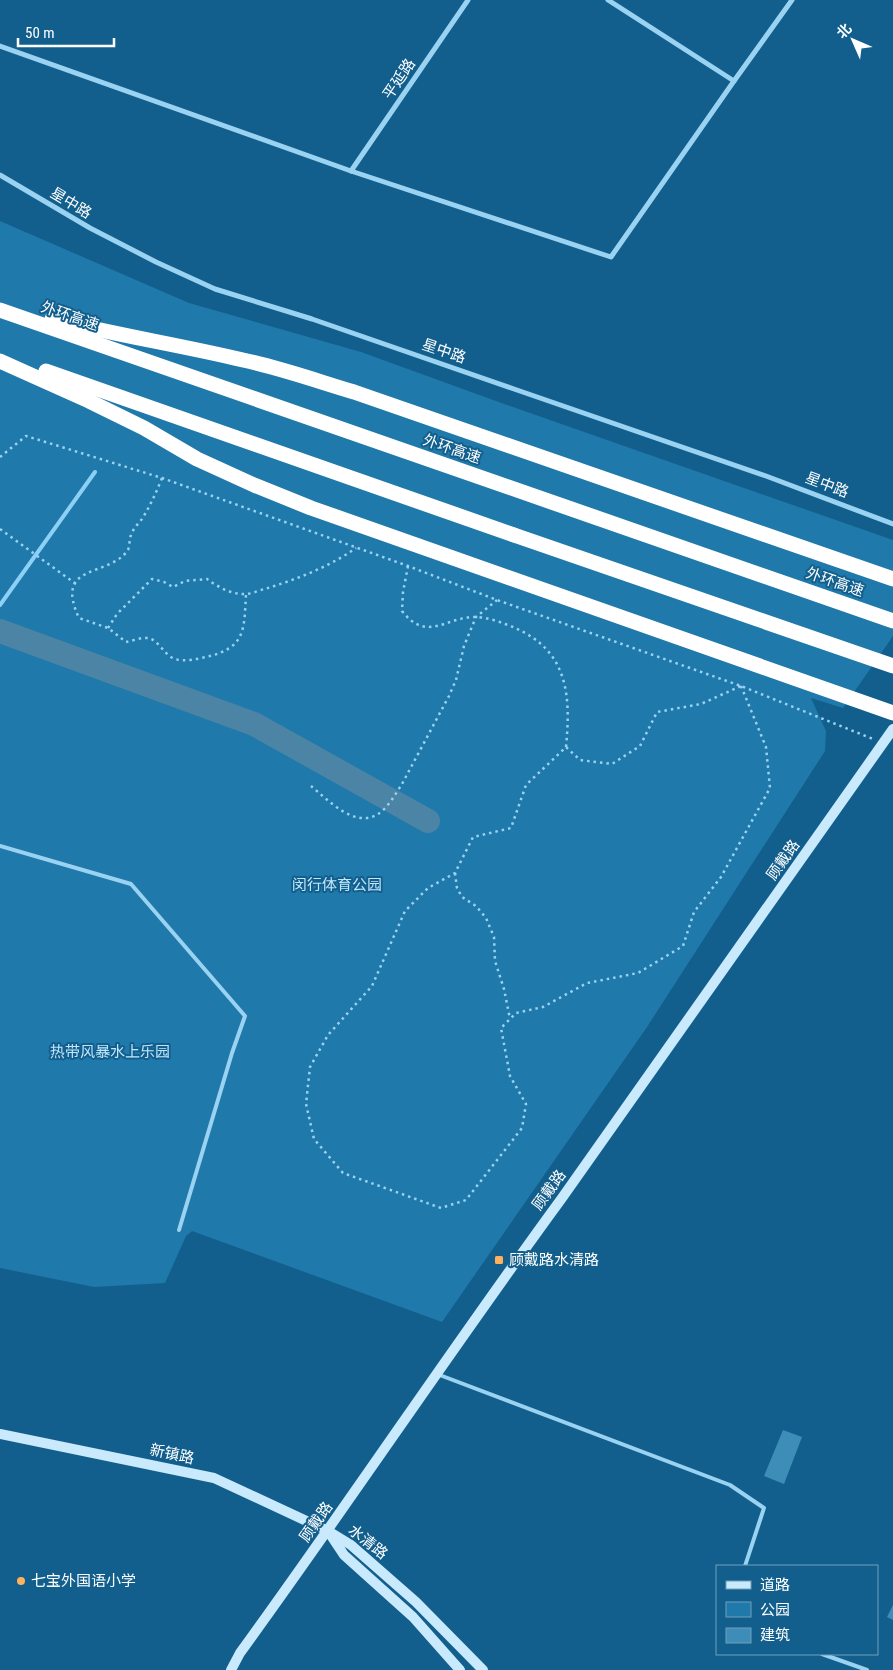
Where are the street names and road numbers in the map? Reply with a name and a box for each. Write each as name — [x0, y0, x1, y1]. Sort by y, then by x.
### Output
street label: 平延路 — [379, 55, 419, 103]
street label: 星中路 — [47, 184, 95, 222]
street label: 外环高速 — [39, 298, 101, 334]
street label: 星中路 — [420, 335, 468, 367]
street label: 外环高速 — [421, 431, 483, 467]
street label: 星中路 — [803, 469, 851, 501]
street label: 外环高速 — [804, 564, 866, 600]
street label: 顾戴路 — [763, 836, 803, 884]
street label: 顾戴路 — [528, 1167, 570, 1213]
street label: 新镇路 — [148, 1441, 196, 1467]
street label: 顾戴路 — [296, 1498, 336, 1546]
street label: 水清路 — [345, 1521, 391, 1563]

